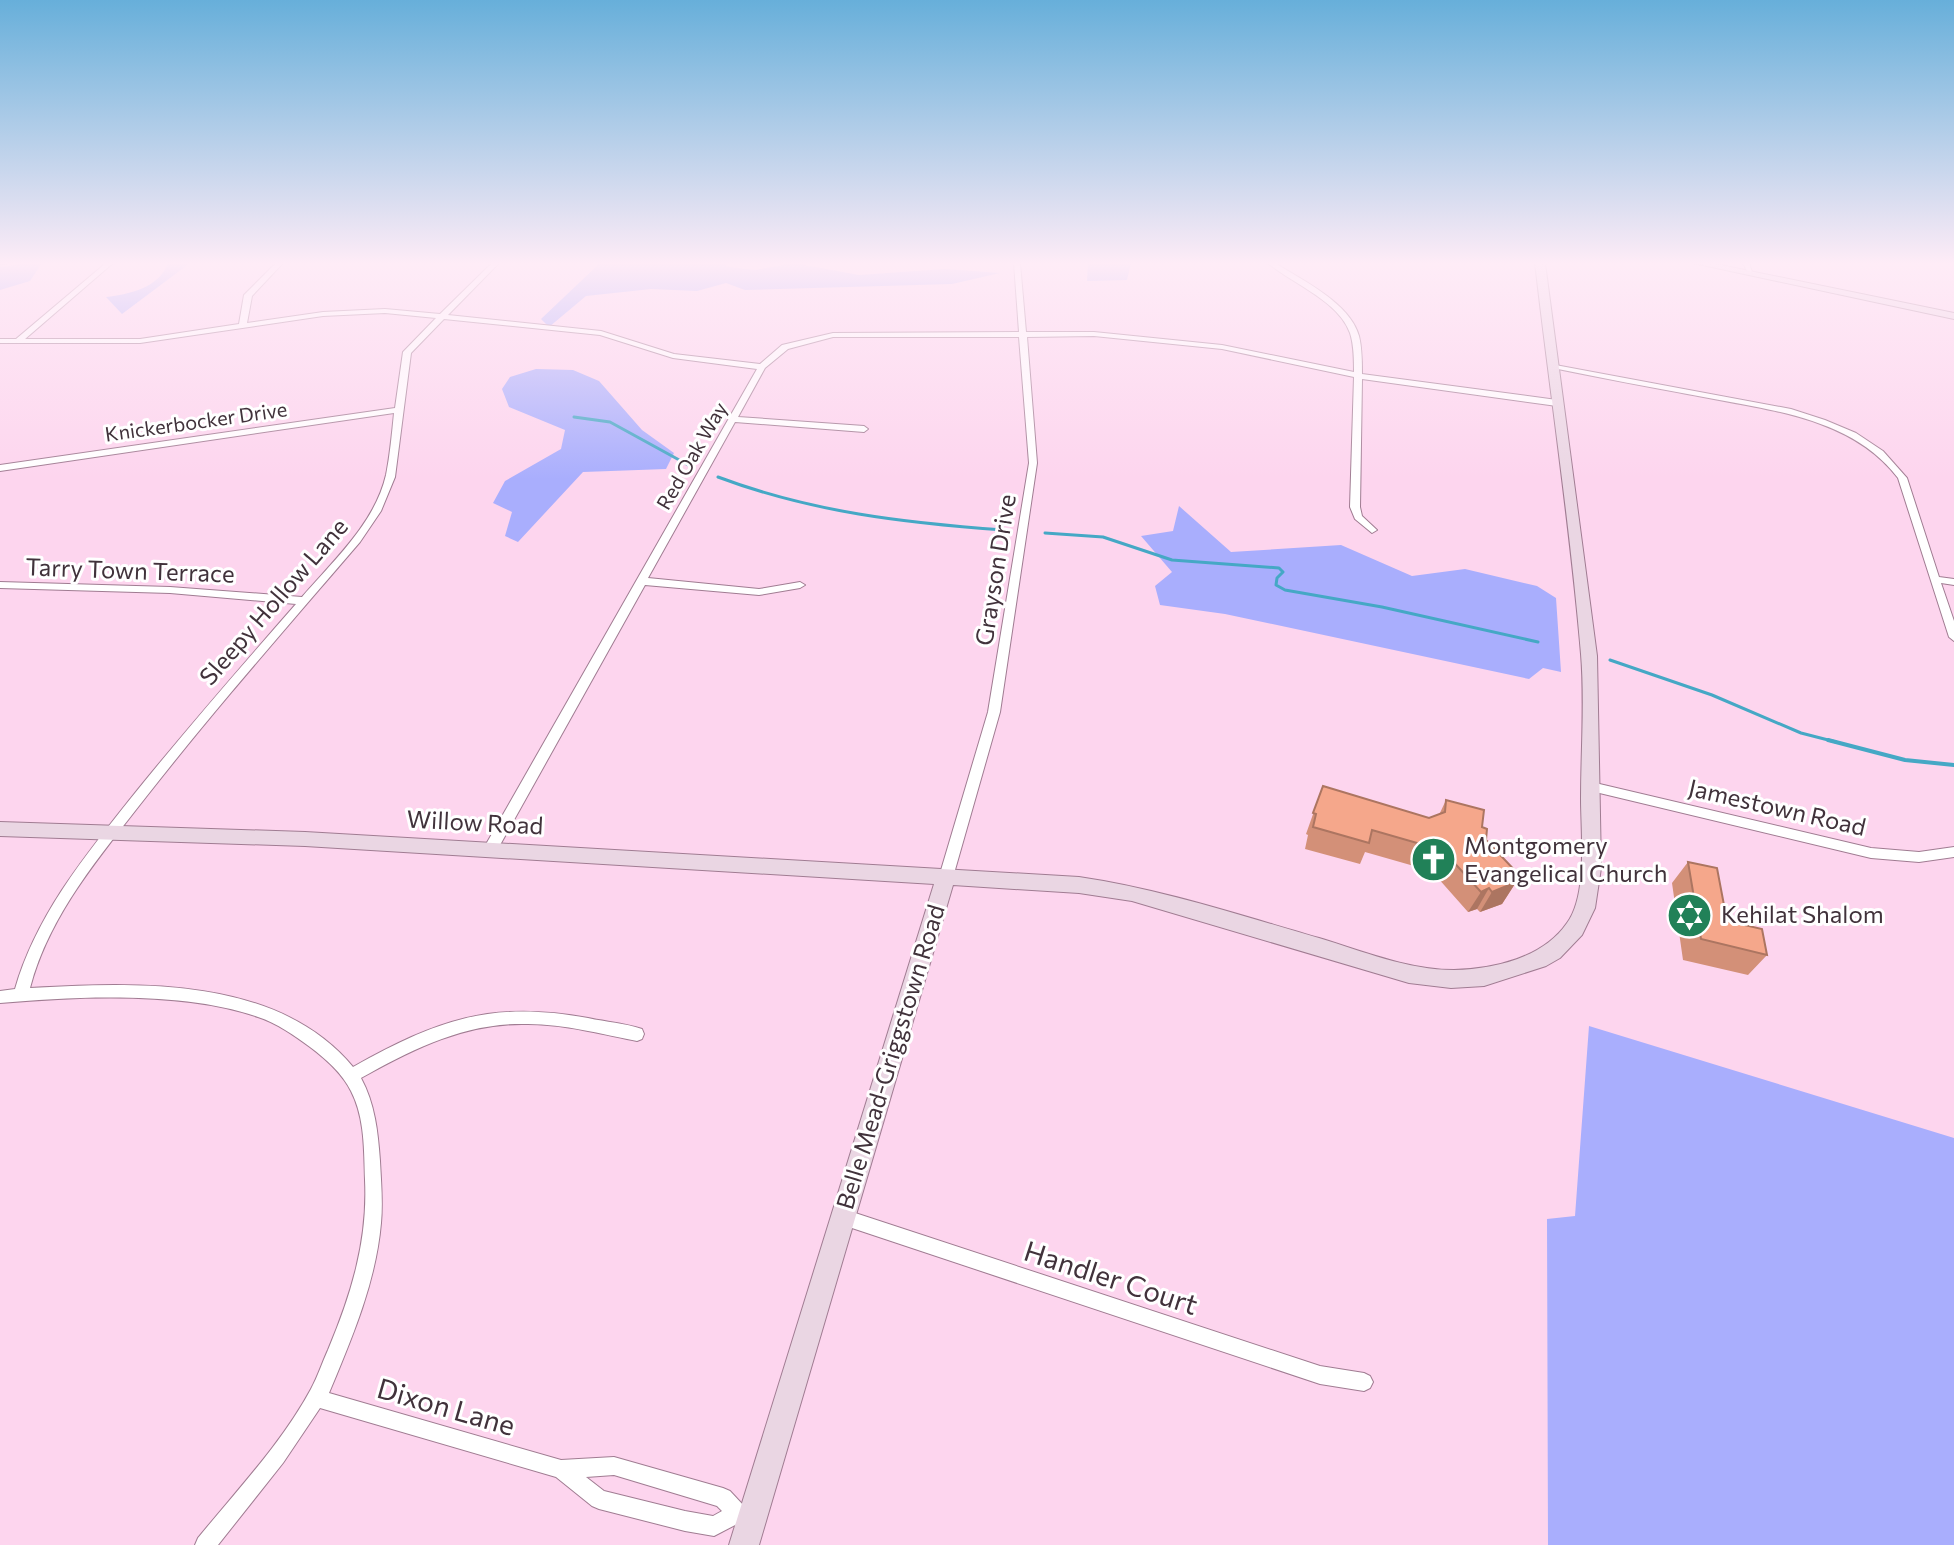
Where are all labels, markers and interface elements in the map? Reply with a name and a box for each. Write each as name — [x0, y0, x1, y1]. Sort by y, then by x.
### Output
street label: Knickerbocker Drive — [103, 396, 288, 446]
street label: Red Oak Way — [651, 398, 732, 513]
street label: Grayson Drive — [968, 492, 1021, 648]
street label: Sleepy Hollow Lane — [193, 512, 353, 690]
street label: Tarry Town Terrace — [25, 551, 235, 588]
street label: Jamestown Road — [1686, 772, 1869, 841]
street label: Willow Road — [406, 803, 544, 840]
place label: Montgomery Evangelical Church — [1464, 830, 1667, 887]
church icon: Montgomery Evangelical Church — [1409, 836, 1457, 884]
synagogue icon: Kehilat Shalom — [1666, 891, 1714, 939]
place label: Kehilat Shalom — [1721, 899, 1884, 928]
street label: Belle Mead-Griggstown Road — [829, 901, 950, 1212]
street label: Handler Court — [1020, 1233, 1202, 1321]
street label: Dixon Lane — [373, 1370, 519, 1442]

